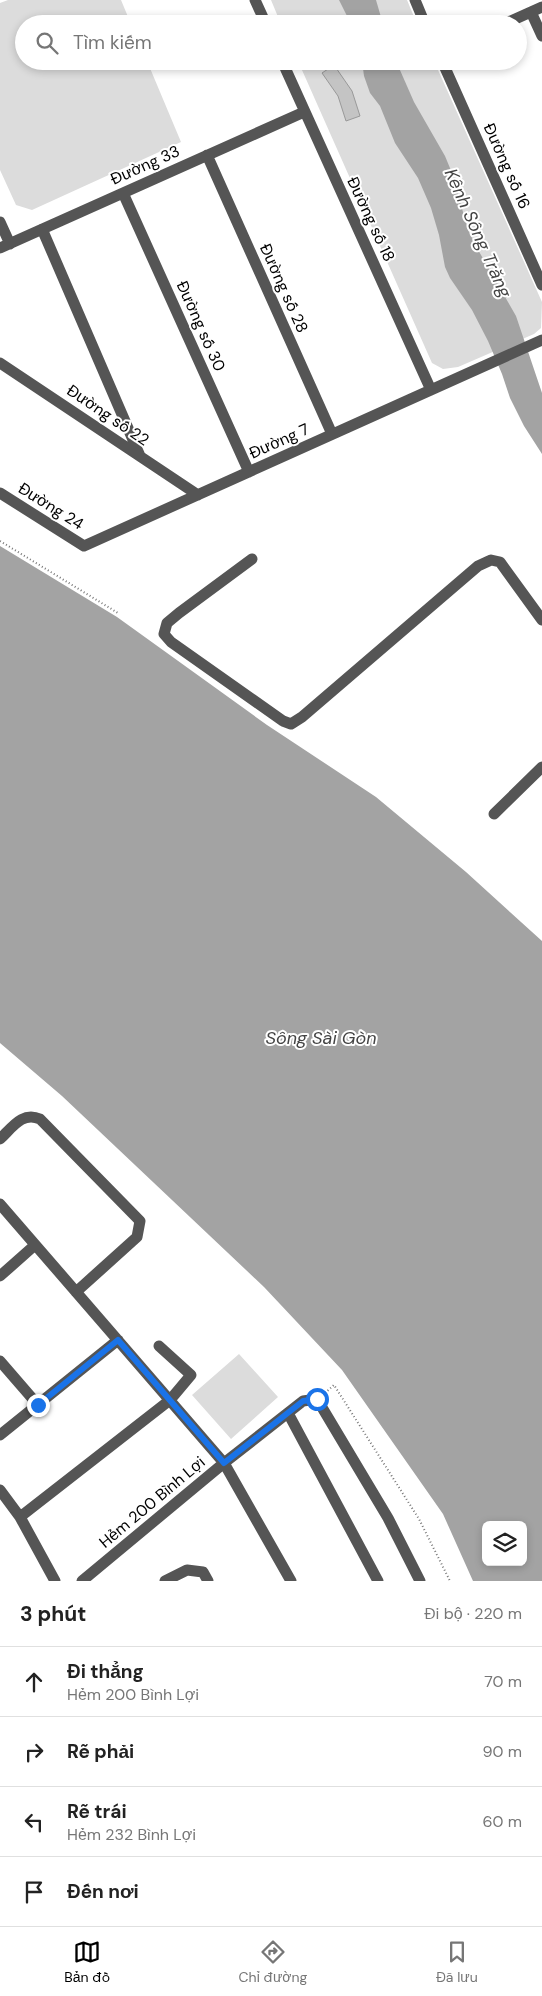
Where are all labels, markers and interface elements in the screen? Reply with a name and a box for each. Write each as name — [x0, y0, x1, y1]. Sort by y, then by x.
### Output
search box — [15, 15, 527, 70]
icon: search — [33, 29, 61, 57]
text: Tìm kiếm — [73, 30, 152, 55]
street label: Đường số 16 — [479, 120, 535, 212]
street label: Đường 33 — [107, 140, 183, 190]
water label: Kênh Sông Trăng — [439, 165, 518, 302]
street label: Đường số 18 — [342, 173, 400, 265]
street label: Đường số 28 — [255, 240, 313, 336]
street label: Đường số 30 — [172, 277, 230, 375]
street label: Đường số 22 — [63, 380, 153, 450]
street label: Đường 7 — [246, 419, 312, 463]
street label: Đường 24 — [14, 478, 88, 535]
water label: Sông Sài Gòn — [265, 1026, 377, 1050]
route start — [306, 1388, 329, 1411]
route end — [27, 1394, 50, 1417]
street label: Hẻm 200 Bình Lợi — [95, 1451, 209, 1553]
map controls — [482, 1521, 527, 1566]
button: layers — [482, 1521, 527, 1566]
text: 3 phút — [20, 1600, 86, 1628]
text: Đi bộ · 220 m — [424, 1603, 522, 1624]
text: Đi thẳng — [67, 1659, 144, 1684]
icon: ahead — [20, 1668, 48, 1696]
text: 70 m — [484, 1671, 522, 1692]
text: Hẻm 200 Bình Lợi — [67, 1684, 199, 1705]
icon: right — [20, 1738, 48, 1766]
text: Rẽ phải — [67, 1739, 134, 1764]
text: 90 m — [482, 1741, 522, 1762]
text: Rẽ trái — [67, 1799, 127, 1824]
icon: left — [20, 1808, 48, 1836]
text: 60 m — [482, 1811, 522, 1832]
text: Hẻm 232 Bình Lợi — [67, 1824, 196, 1845]
icon: arrive — [20, 1878, 48, 1906]
text: Đến nơi — [67, 1879, 139, 1904]
tab: Bản đồ — [64, 1938, 110, 1986]
tab: Chỉ đường — [239, 1938, 307, 1986]
tab: Đã lưu — [436, 1938, 478, 1986]

